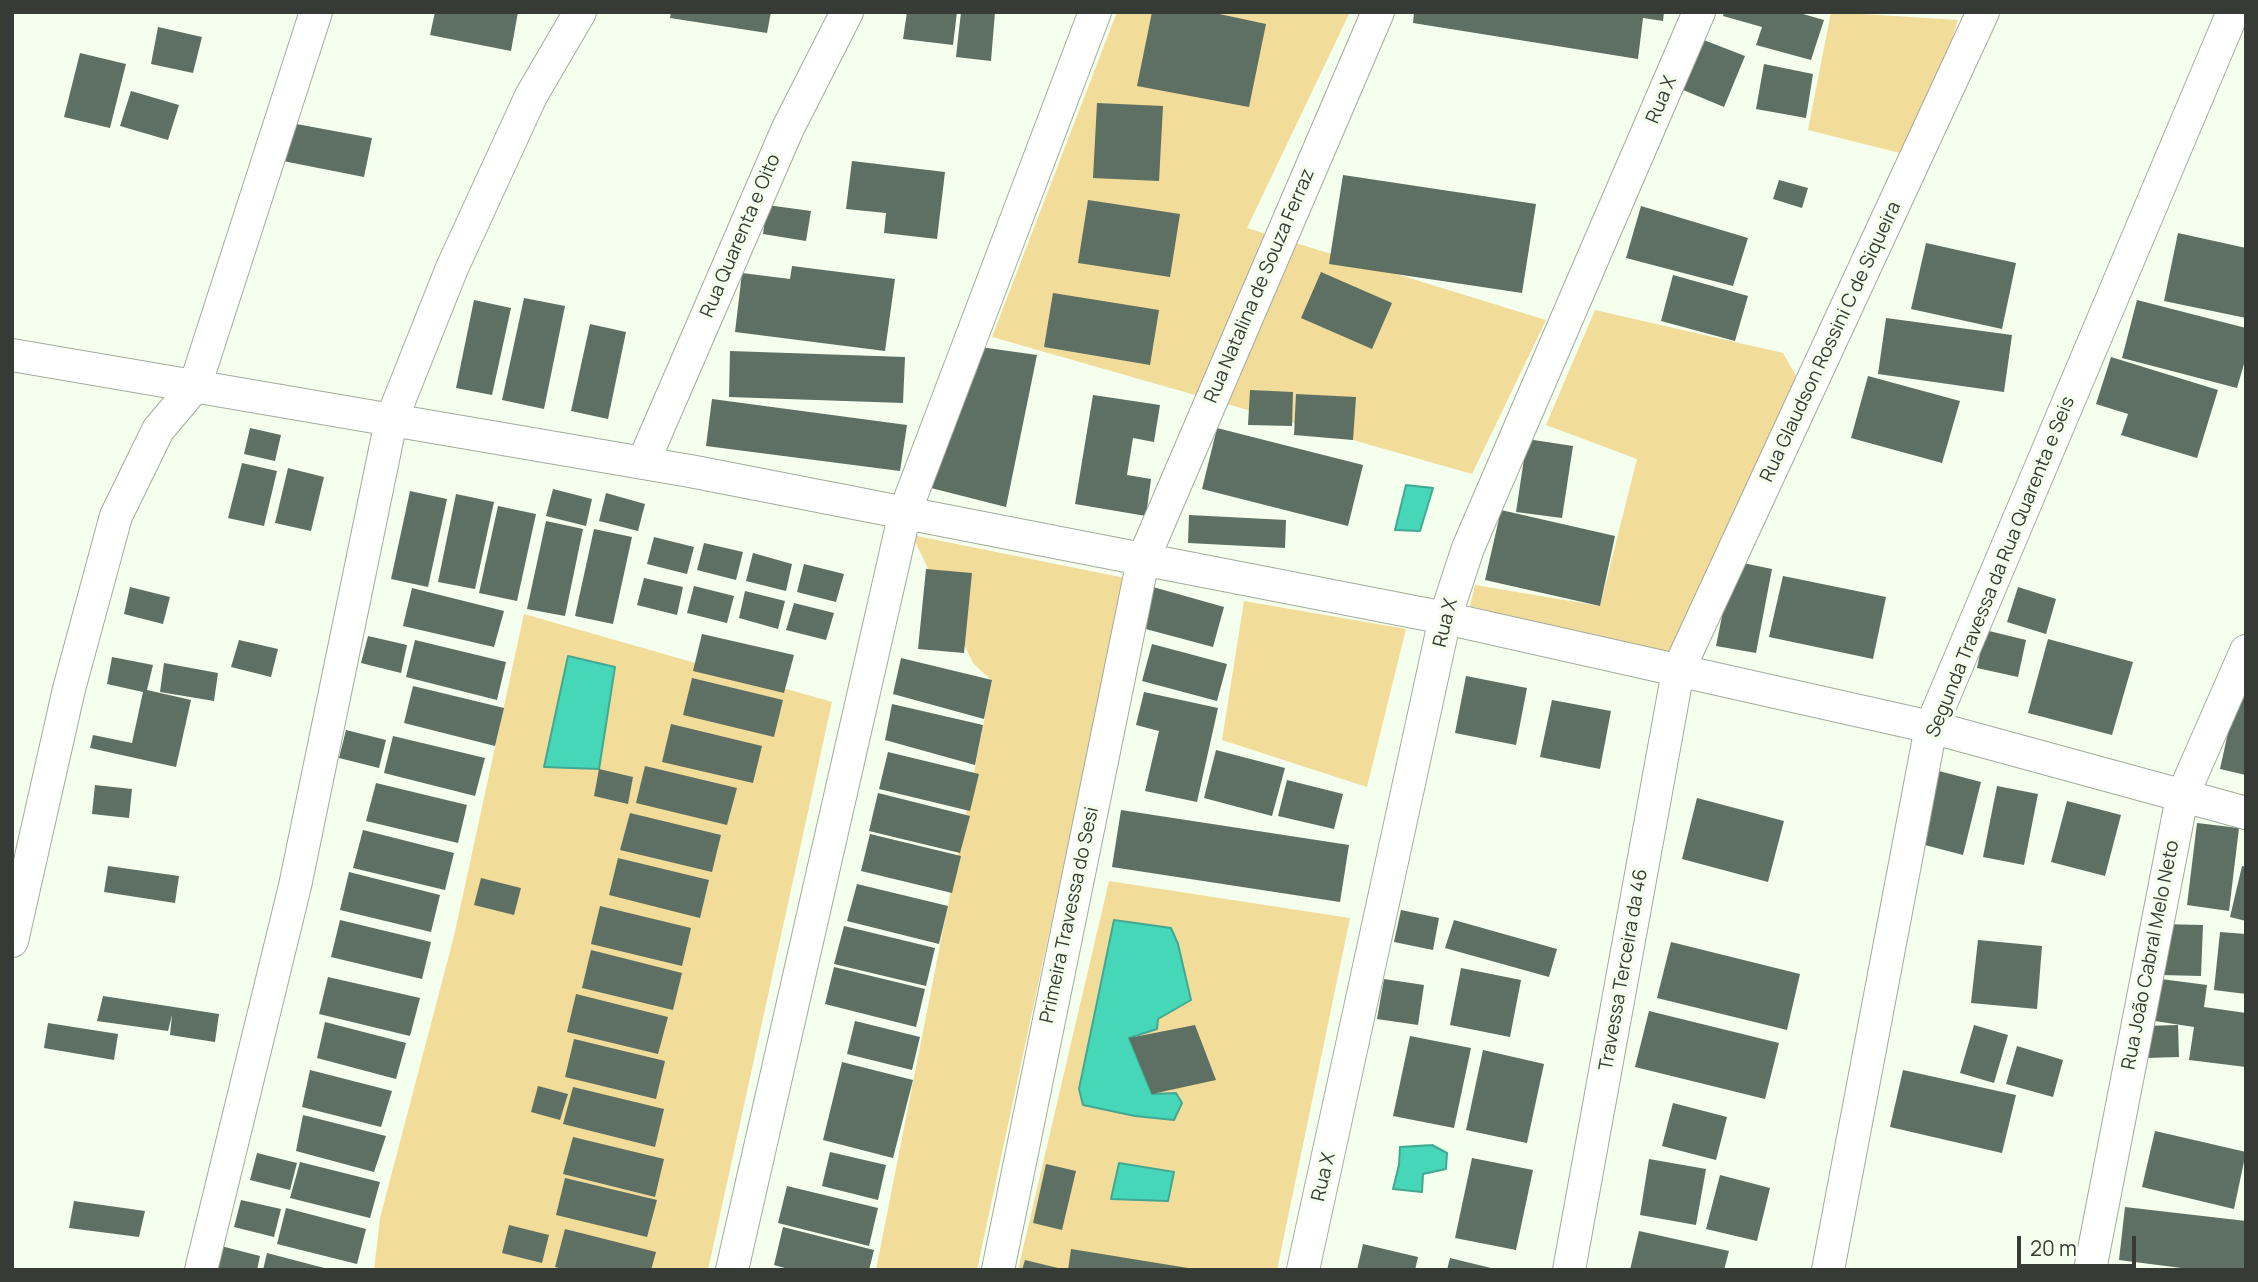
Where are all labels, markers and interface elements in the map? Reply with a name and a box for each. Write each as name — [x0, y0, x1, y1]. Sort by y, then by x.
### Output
street label: Rua X — [1642, 73, 1682, 127]
street label: Rua Quarenta e Oito — [696, 151, 786, 321]
street label: Rua Natalina de Souza Ferraz — [1200, 165, 1320, 407]
street label: Rua Glaudson Rossini C de Siqueira — [1756, 198, 1906, 486]
street label: Segunda Travessa da Rua Quarenta e Seis — [1922, 393, 2080, 741]
street label: Rua X — [1429, 596, 1463, 650]
street label: Primeira Travessa do Sesi — [1036, 805, 1104, 1025]
street label: Rua João Cabral Melo Neto — [2118, 838, 2184, 1072]
street label: Travessa Terceira da 46 — [1595, 867, 1653, 1073]
street label: Rua X — [1307, 1150, 1341, 1204]
scale bar — [2020, 1222, 2139, 1266]
text: 20 m — [2030, 1234, 2077, 1262]

